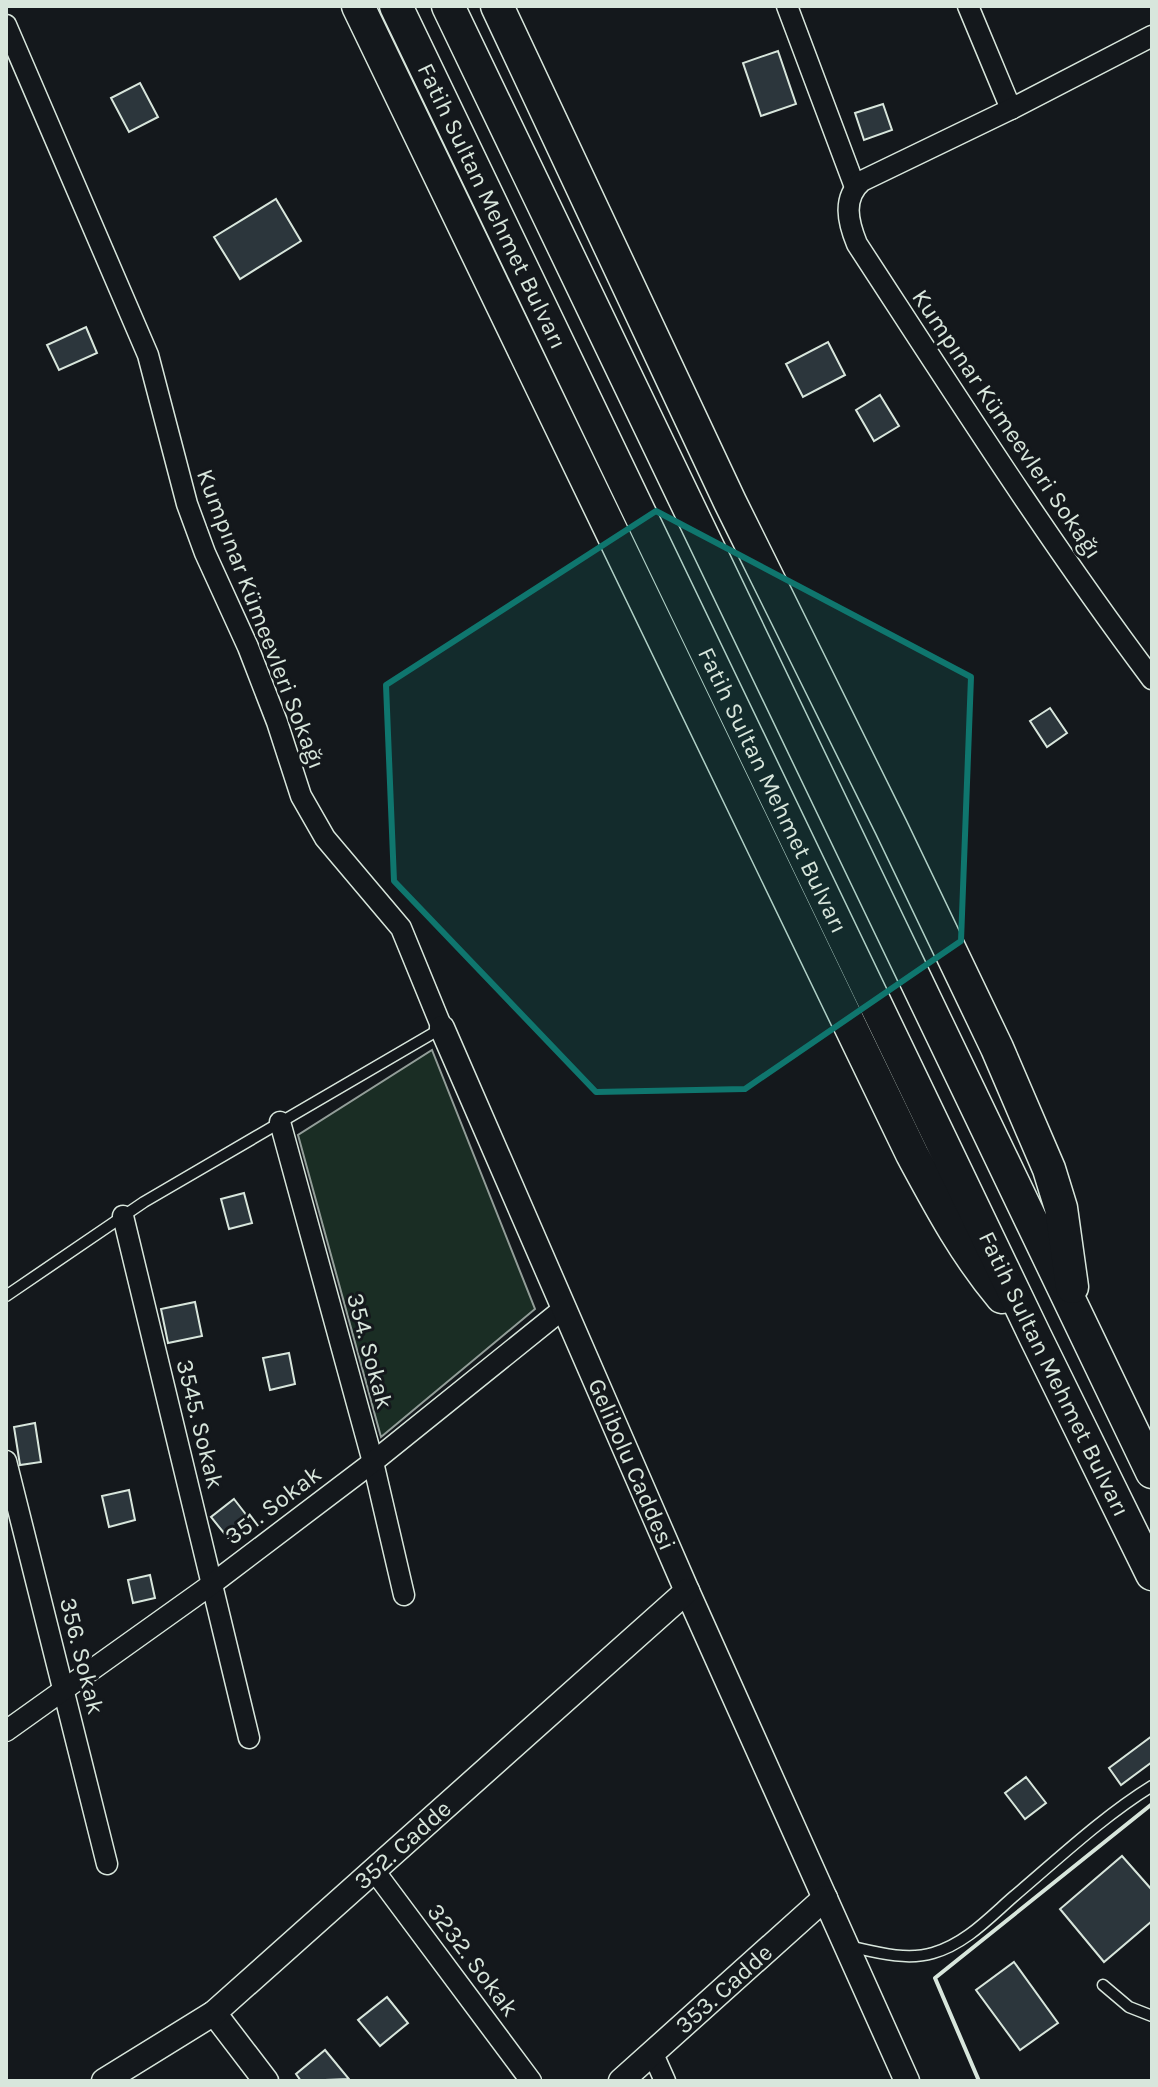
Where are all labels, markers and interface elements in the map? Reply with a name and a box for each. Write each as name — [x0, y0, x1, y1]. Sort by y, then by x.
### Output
street label: Fatih Sultan Mehmet Bulvarı — [412, 59, 573, 354]
street label: Kumpınar Kümeevleri Sokağı — [906, 284, 1108, 564]
street label: Kumpınar Kümeevleri Sokağı — [191, 465, 331, 773]
street label: Fatih Sultan Mehmet Bulvarı — [692, 643, 853, 938]
street label: Fatih Sultan Mehmet Bulvarı — [973, 1227, 1136, 1521]
street label: 354. Sokak — [341, 1290, 399, 1412]
street label: 3545. Sokak — [170, 1356, 230, 1492]
street label: Gelibolu Caddesi — [582, 1374, 682, 1555]
street label: 351. Sokak — [219, 1460, 327, 1550]
street label: 356. Sokak — [54, 1595, 110, 1717]
street label: 352. Cadde — [348, 1794, 457, 1895]
street label: 3232. Sokak — [421, 1898, 525, 2022]
street label: 353. Cadde — [669, 1938, 778, 2040]

